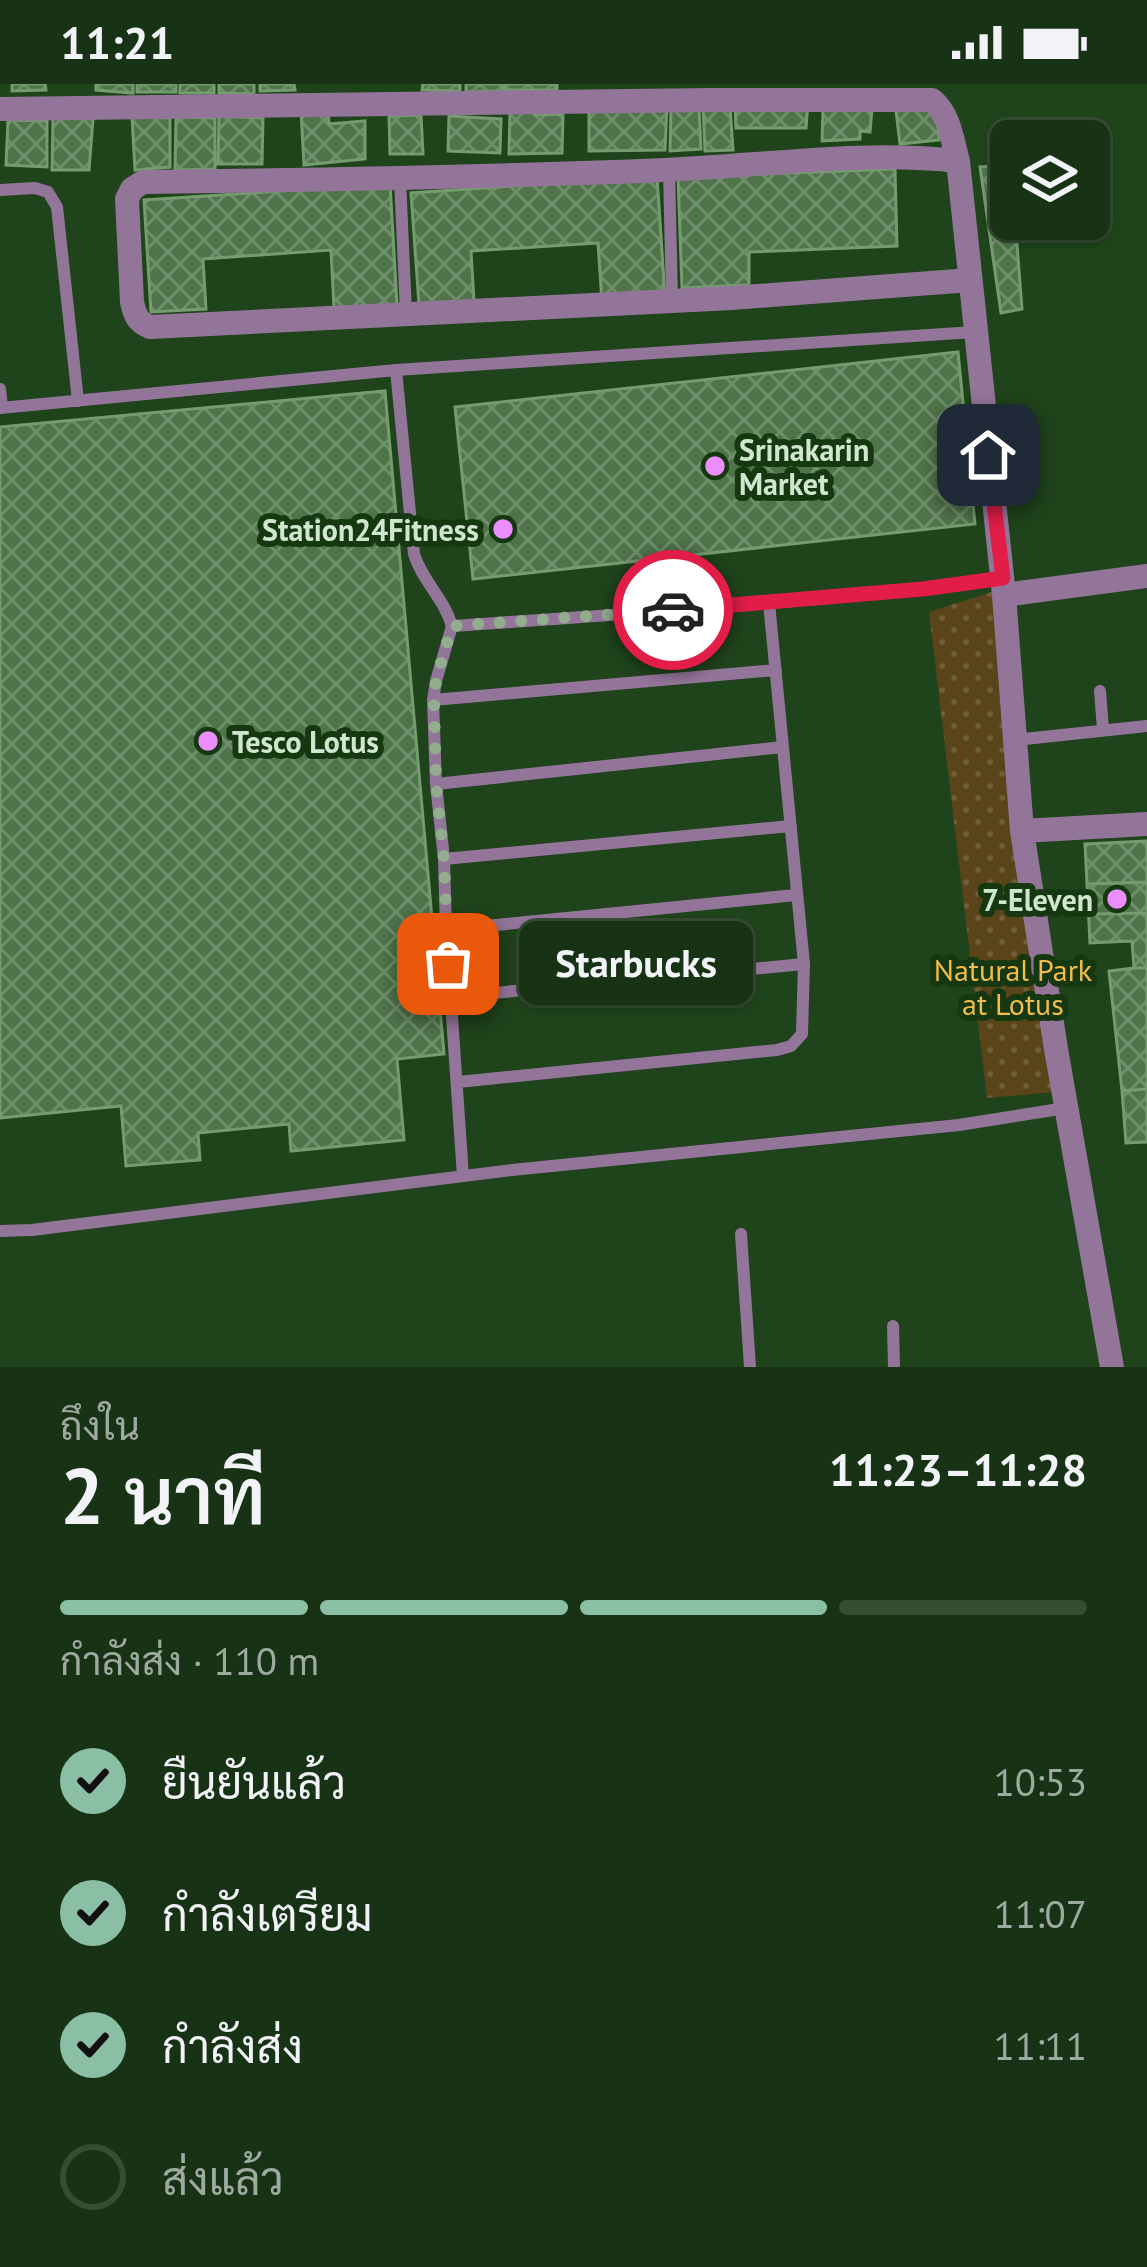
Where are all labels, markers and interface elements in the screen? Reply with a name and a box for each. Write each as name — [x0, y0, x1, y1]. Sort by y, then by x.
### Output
text: 11:21 — [60, 13, 174, 71]
map controls — [990, 120, 1110, 240]
button: layers — [990, 120, 1110, 240]
pin — [937, 404, 1039, 506]
icon: home — [955, 422, 1021, 488]
place label: Srinakarin Market — [739, 430, 869, 503]
marker: Srinakarin Market — [702, 453, 728, 479]
place label: Station24Fitness — [262, 510, 479, 549]
marker: Station24Fitness — [490, 516, 516, 542]
courier — [613, 550, 733, 670]
icon: car — [640, 577, 706, 643]
place label: Tesco Lotus — [232, 722, 379, 761]
marker: Tesco Lotus — [195, 728, 221, 754]
place label: 7-Eleven — [982, 880, 1093, 919]
marker: 7-Eleven — [1104, 886, 1130, 912]
pin — [397, 913, 499, 1015]
callout: Starbucks — [520, 922, 754, 1006]
icon: bag — [415, 931, 481, 997]
text: Starbucks — [555, 937, 717, 988]
park label: Natural Park at Lotus — [934, 950, 1093, 1023]
text: ถึงใน — [60, 1400, 140, 1451]
text: 11:23–11:28 — [829, 1440, 1087, 1498]
text: 2 นาที — [60, 1445, 266, 1546]
text: กำลังส่ง · 110 m — [60, 1635, 319, 1686]
icon: check — [60, 1748, 126, 1814]
text: ยืนยันแล้ว — [162, 1753, 346, 1811]
text: 10:53 — [993, 1756, 1087, 1807]
icon: check — [60, 1880, 126, 1946]
text: กำลังเตรียม — [162, 1885, 373, 1943]
text: 11:07 — [993, 1888, 1087, 1939]
icon: check — [60, 2012, 126, 2078]
text: กำลังส่ง — [162, 2017, 303, 2075]
text: 11:11 — [993, 2020, 1087, 2071]
text: ส่งแล้ว — [162, 2149, 284, 2207]

